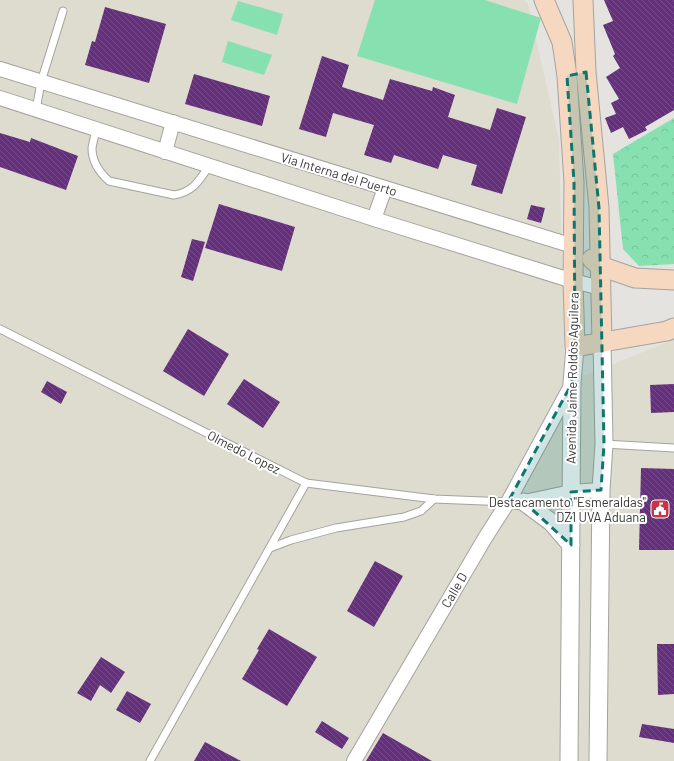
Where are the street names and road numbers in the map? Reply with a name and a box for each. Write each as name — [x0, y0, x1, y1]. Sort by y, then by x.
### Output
street label: Via Interna del Puerto — [279, 149, 399, 199]
street label: Avenida Jaime Roldós Aguilera — [563, 292, 581, 464]
street label: Olmedo Lopez — [205, 427, 283, 477]
street label: Calle D — [438, 570, 470, 610]

